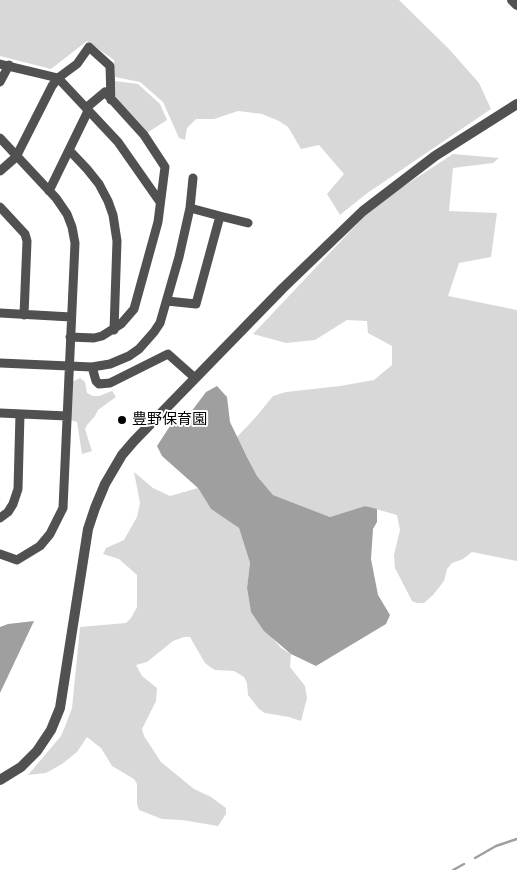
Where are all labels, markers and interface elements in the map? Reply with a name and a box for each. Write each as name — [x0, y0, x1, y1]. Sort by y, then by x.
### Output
place label: 豊野保育園 — [132, 411, 207, 429]
marker: 豊野保育園 — [116, 414, 128, 426]

